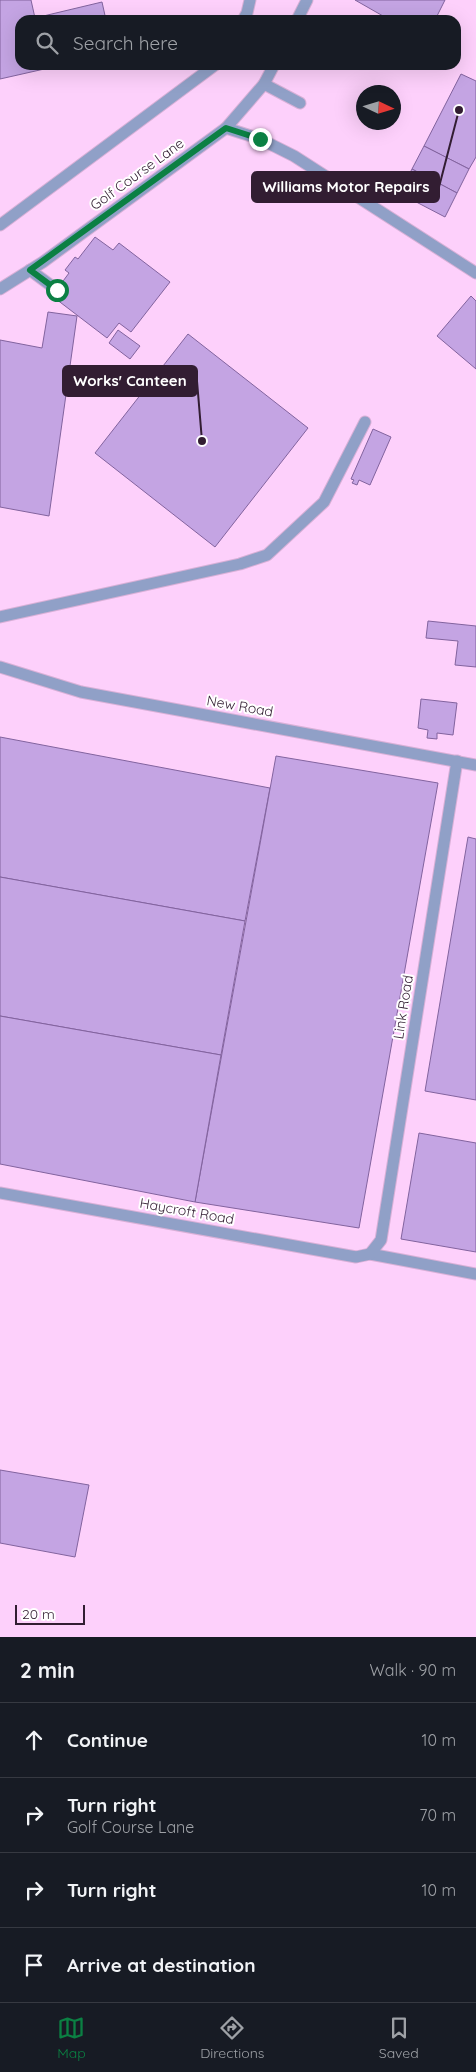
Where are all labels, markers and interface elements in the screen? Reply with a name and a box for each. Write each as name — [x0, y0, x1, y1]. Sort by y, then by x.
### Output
search box — [15, 15, 461, 70]
icon: search — [33, 29, 61, 57]
text: Search here — [73, 31, 178, 55]
north arrow — [356, 85, 401, 130]
route end — [249, 128, 272, 151]
street label: Golf Course Lane — [87, 134, 187, 214]
callout: Williams Motor Repairs — [252, 172, 439, 202]
text: Williams Motor Repairs — [263, 177, 429, 196]
route start — [46, 279, 69, 302]
callout: Works' Canteen — [63, 366, 197, 396]
text: Works' Canteen — [73, 371, 187, 390]
street label: New Road — [205, 691, 275, 721]
street label: Link Road — [389, 974, 417, 1040]
street label: Haycroft Road — [138, 1194, 236, 1228]
scale bar — [15, 1602, 85, 1625]
text: 20 m — [22, 1605, 55, 1623]
text: 2 min — [20, 1657, 75, 1683]
text: Walk · 90 m — [369, 1660, 456, 1680]
icon: ahead — [20, 1726, 48, 1754]
text: Continue — [67, 1728, 148, 1752]
text: 10 m — [422, 1730, 456, 1750]
text: Turn right — [67, 1793, 156, 1817]
icon: right — [20, 1801, 48, 1829]
text: 70 m — [419, 1805, 456, 1825]
text: Golf Course Lane — [67, 1817, 194, 1837]
icon: right — [20, 1876, 48, 1904]
text: Turn right — [67, 1878, 156, 1902]
text: 10 m — [422, 1880, 456, 1900]
icon: arrive — [20, 1951, 48, 1979]
text: Arrive at destination — [67, 1953, 256, 1977]
tab: Map — [57, 2014, 86, 2062]
tab: Directions — [200, 2014, 264, 2062]
tab: Saved — [379, 2014, 419, 2062]

